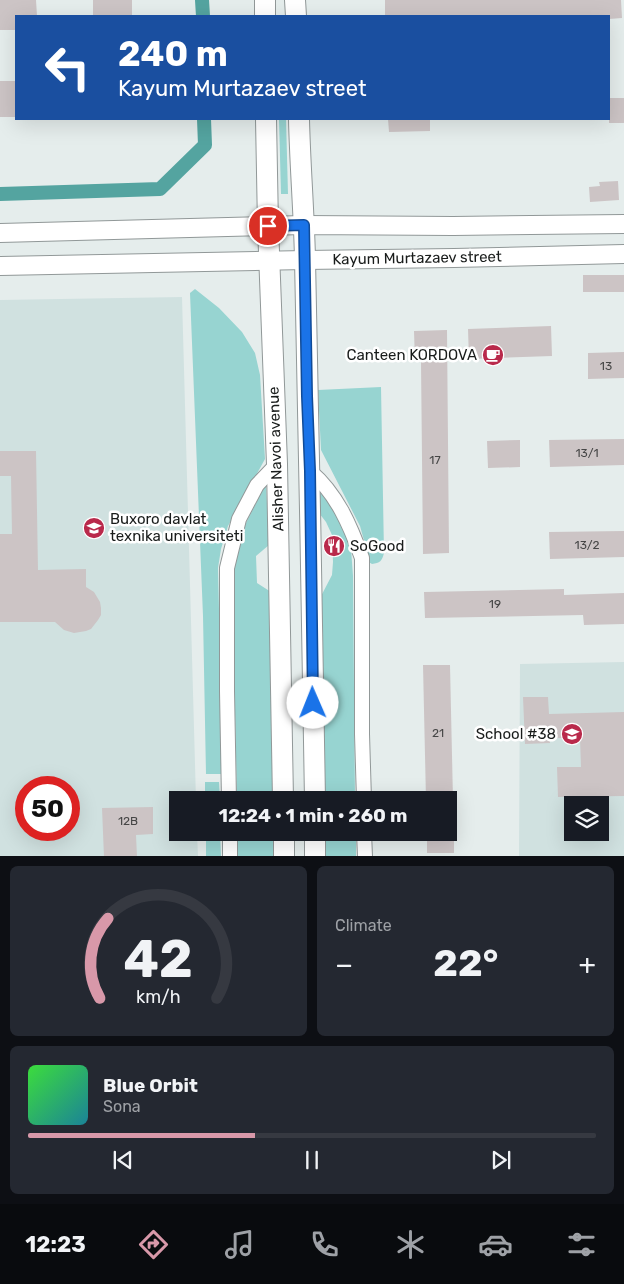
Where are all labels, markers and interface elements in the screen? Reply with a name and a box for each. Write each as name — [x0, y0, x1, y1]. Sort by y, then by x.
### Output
text: 240 m — [118, 33, 228, 75]
icon: left — [35, 35, 100, 100]
text: Kayum Murtazaev street — [118, 75, 367, 102]
pin — [247, 205, 289, 247]
icon: arrive — [254, 212, 282, 240]
street label: Kayum Murtazaev street — [332, 248, 502, 268]
cafe icon: Canteen KORDOVA — [481, 343, 505, 367]
place label: Canteen KORDOVA — [347, 346, 477, 364]
house number: 13 — [600, 359, 612, 373]
street label: Alisher Navoi avenue — [264, 386, 288, 532]
house number: 13/1 — [575, 446, 599, 460]
house number: 17 — [429, 453, 441, 467]
place label: Buxoro davlat texnika universiteti — [110, 510, 243, 545]
school or university icon: Buxoro davlat texnika universiteti — [82, 516, 106, 540]
restaurant icon: SoGood — [322, 534, 346, 558]
place label: SoGood — [350, 537, 404, 555]
house number: 13/2 — [575, 538, 599, 552]
house number: 19 — [489, 597, 501, 611]
position arrow — [286, 676, 338, 728]
school or university icon: School #38 — [560, 722, 584, 746]
place label: School #38 — [476, 725, 556, 743]
house number: 21 — [432, 726, 444, 740]
speed limit sign: 50 — [15, 776, 80, 841]
map controls — [564, 796, 609, 841]
button: layers — [564, 796, 609, 841]
text: 12:24 · 1 min · 260 m — [219, 804, 407, 827]
house number: 12B — [118, 814, 138, 828]
text: Climate — [335, 916, 392, 935]
text: 42 — [124, 928, 193, 990]
text: 22° — [433, 940, 498, 986]
text: − — [335, 948, 353, 981]
text: + — [579, 948, 596, 981]
text: km/h — [136, 986, 181, 1007]
text: Blue Orbit — [103, 1074, 198, 1097]
text: Sona — [103, 1097, 141, 1116]
icon: previous — [109, 1146, 137, 1174]
icon: pause — [298, 1146, 326, 1174]
icon: next — [487, 1146, 515, 1174]
icon: directions — [136, 1227, 171, 1262]
icon: music — [222, 1227, 257, 1262]
icon: phone — [307, 1227, 342, 1262]
icon: climate — [393, 1227, 428, 1262]
icon: car — [478, 1227, 513, 1262]
icon: filters — [564, 1227, 599, 1262]
text: 12:23 — [25, 1231, 86, 1258]

